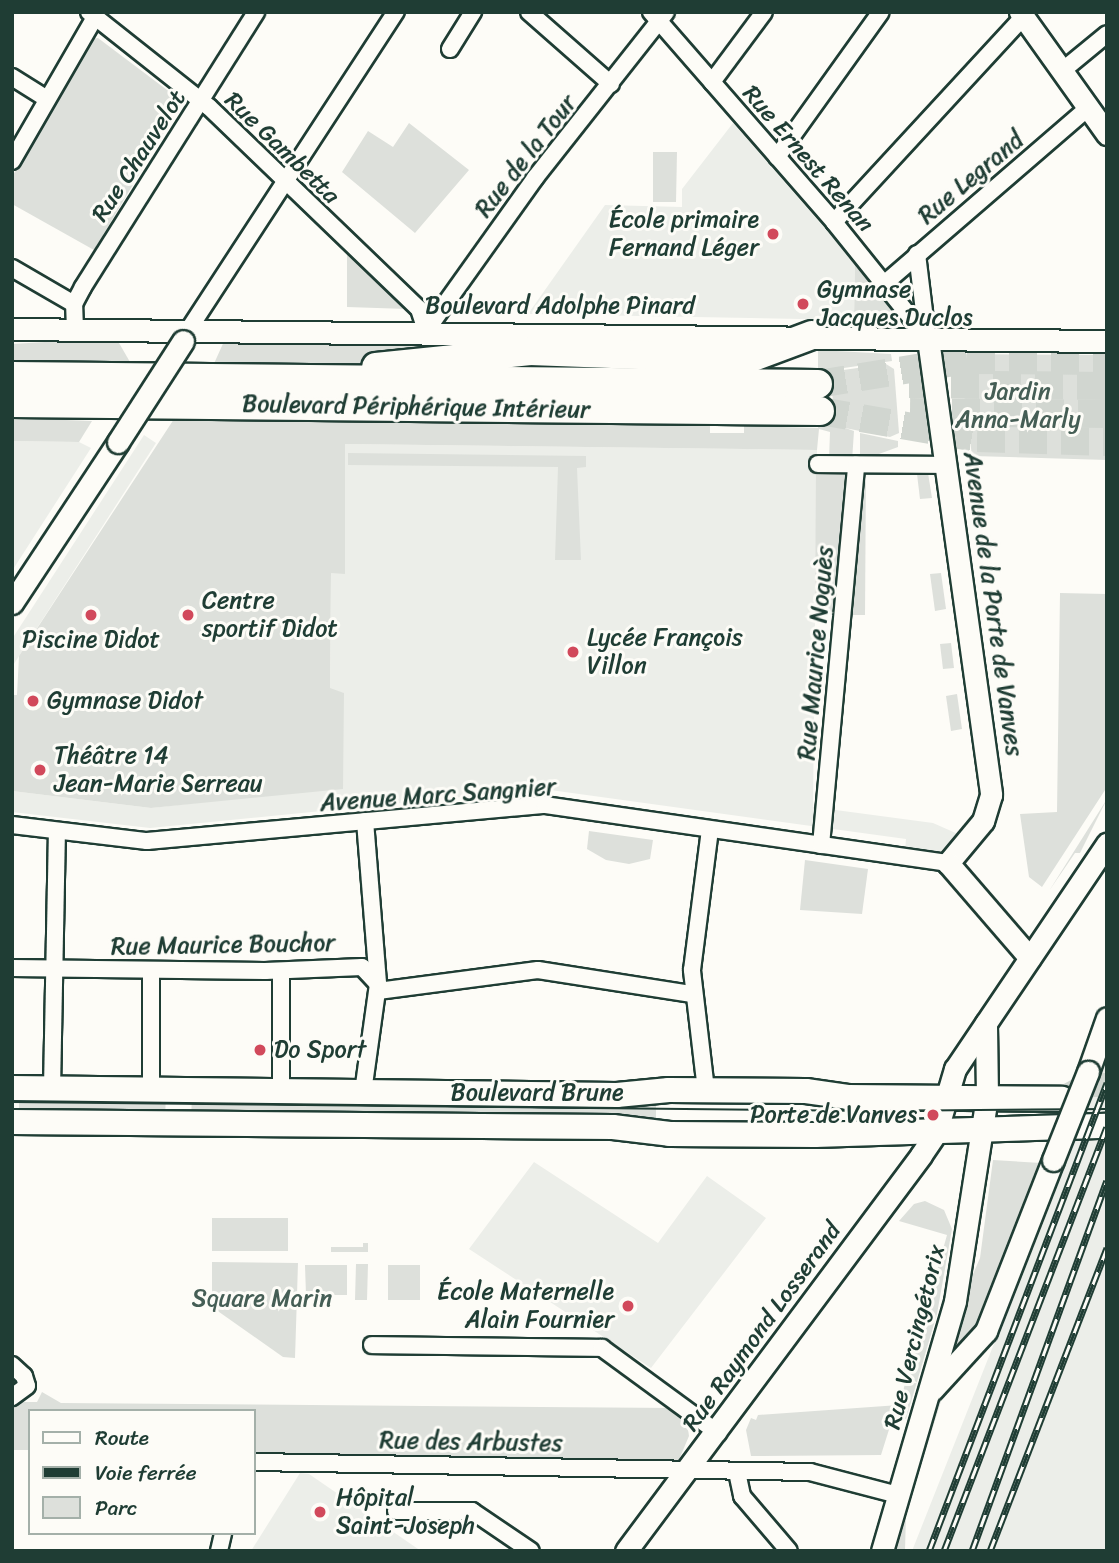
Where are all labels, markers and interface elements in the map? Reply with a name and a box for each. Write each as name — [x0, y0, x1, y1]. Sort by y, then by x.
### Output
street label: Rue Ernest Renan — [736, 79, 880, 239]
street label: Rue Chauvelot — [86, 85, 192, 227]
street label: Rue Gambetta — [219, 86, 345, 210]
street label: Rue de la Tour — [469, 89, 583, 223]
street label: Rue Legrand — [912, 125, 1030, 231]
place label: École primaire Fernand Léger — [608, 206, 759, 262]
marker: École primaire Fernand Léger — [765, 226, 781, 242]
place label: Gymnase Jacques Duclos — [817, 276, 973, 332]
street label: Boulevard Adolphe Pinard — [425, 292, 695, 320]
marker: Gymnase Jacques Duclos — [795, 296, 811, 312]
park label: Jardin Anna-Marly — [955, 378, 1081, 434]
street label: Boulevard Périphérique Intérieur — [242, 390, 590, 424]
street label: Avenue de la Porte de Vanves — [957, 450, 1029, 758]
street label: Rue Maurice Noguès — [792, 545, 840, 761]
place label: Centre sportif Didot — [202, 587, 338, 643]
marker: Piscine Didot — [83, 607, 99, 623]
marker: Centre sportif Didot — [180, 607, 196, 623]
place label: Lycée François Villon — [587, 624, 742, 680]
place label: Piscine Didot — [22, 626, 160, 654]
marker: Lycée François Villon — [565, 644, 581, 660]
place label: Gymnase Didot — [47, 687, 204, 715]
marker: Gymnase Didot — [25, 693, 41, 709]
place label: Théâtre 14 Jean-Marie Serreau — [54, 742, 266, 798]
marker: Théâtre 14 Jean-Marie Serreau — [32, 762, 48, 778]
street label: Avenue Marc Sangnier — [319, 772, 557, 818]
street label: Rue Maurice Bouchor — [111, 929, 335, 961]
place label: Do Sport — [274, 1036, 366, 1064]
marker: Do Sport — [252, 1042, 268, 1058]
street label: Boulevard Brune — [450, 1079, 624, 1107]
place label: Porte de Vanves — [749, 1101, 917, 1129]
marker: Porte de Vanves — [923, 1105, 943, 1125]
street label: Rue Raymond Losserand — [676, 1216, 848, 1438]
street label: Rue Vercingétorix — [878, 1242, 952, 1432]
place label: École Maternelle Alain Fournier — [436, 1278, 614, 1334]
park label: Square Marin — [192, 1285, 332, 1313]
marker: École Maternelle Alain Fournier — [620, 1298, 636, 1314]
legend — [28, 1409, 256, 1535]
text: Route — [95, 1419, 149, 1457]
street label: Rue des Arbustes — [379, 1426, 563, 1458]
text: Voie ferrée — [95, 1454, 197, 1492]
place label: Hôpital Saint-Joseph — [336, 1484, 475, 1540]
text: Parc — [95, 1489, 137, 1527]
marker: Hôpital Saint-Joseph — [310, 1502, 330, 1522]

